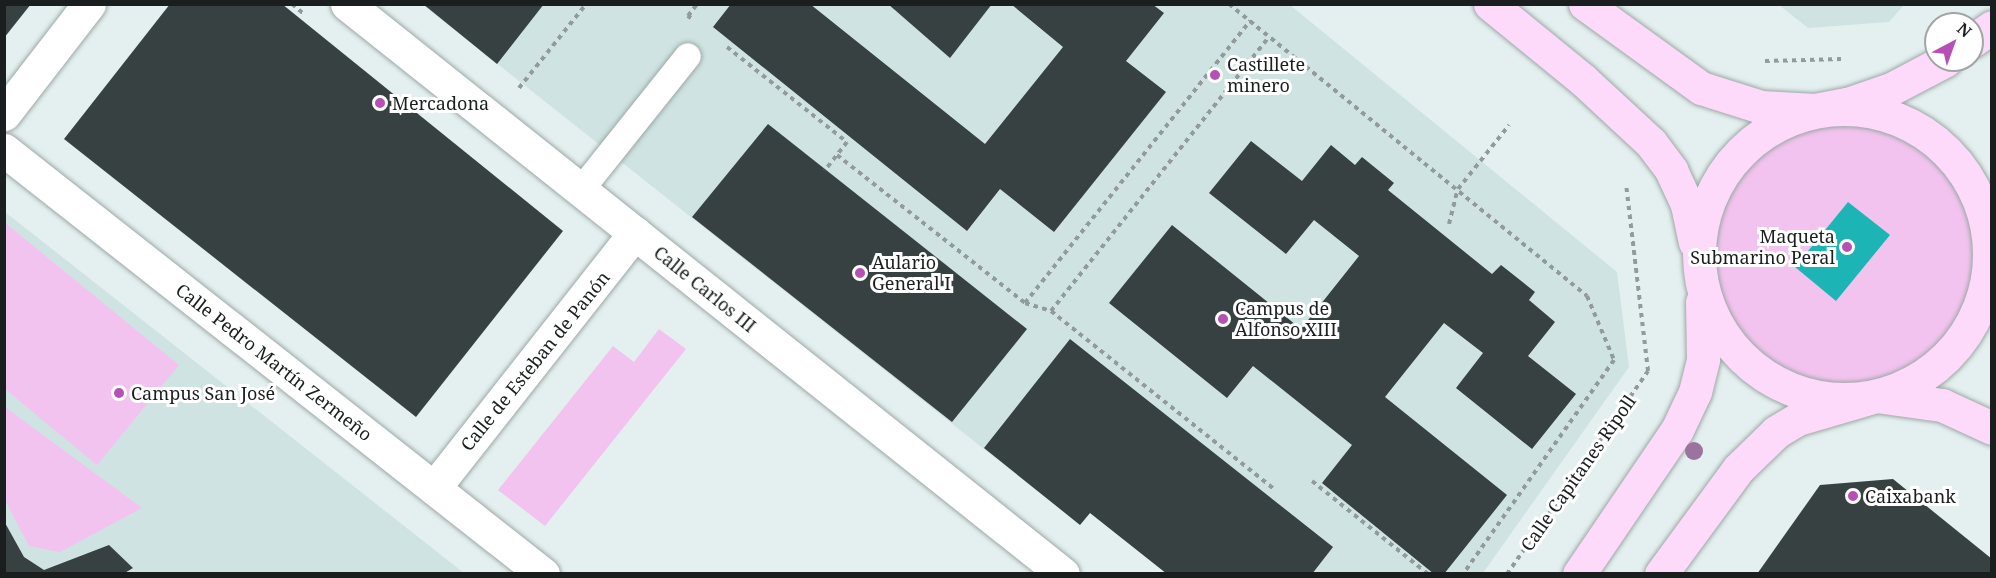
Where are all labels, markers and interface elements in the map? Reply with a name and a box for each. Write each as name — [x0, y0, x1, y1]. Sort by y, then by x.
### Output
north arrow — [1924, 12, 1984, 72]
text: N — [1953, 17, 1976, 42]
place label: Castillete minero — [1227, 54, 1305, 97]
marker: Castillete minero — [1208, 68, 1222, 82]
place label: Mercadona — [392, 92, 489, 114]
marker: Mercadona — [373, 96, 387, 110]
place label: Maqueta Submarino Peral — [1690, 226, 1835, 268]
marker: Maqueta Submarino Peral — [1840, 240, 1854, 254]
street label: Calle Carlos III — [650, 241, 760, 337]
place label: Aulario General I — [872, 252, 951, 294]
marker: Aulario General I — [853, 266, 867, 280]
street label: Calle de Esteban de Panón — [456, 267, 614, 455]
street label: Calle Pedro Martín Zermeño — [172, 279, 376, 445]
place label: Campus de Alfonso XIII — [1235, 298, 1337, 340]
marker: Campus de Alfonso XIII — [1216, 312, 1230, 326]
place label: Campus San José — [131, 382, 275, 404]
marker: Campus San José — [112, 386, 126, 400]
street label: Calle Capitanes Ripoll — [1516, 391, 1640, 555]
place label: Caixabank — [1865, 485, 1956, 507]
marker: Caixabank — [1846, 489, 1860, 503]

